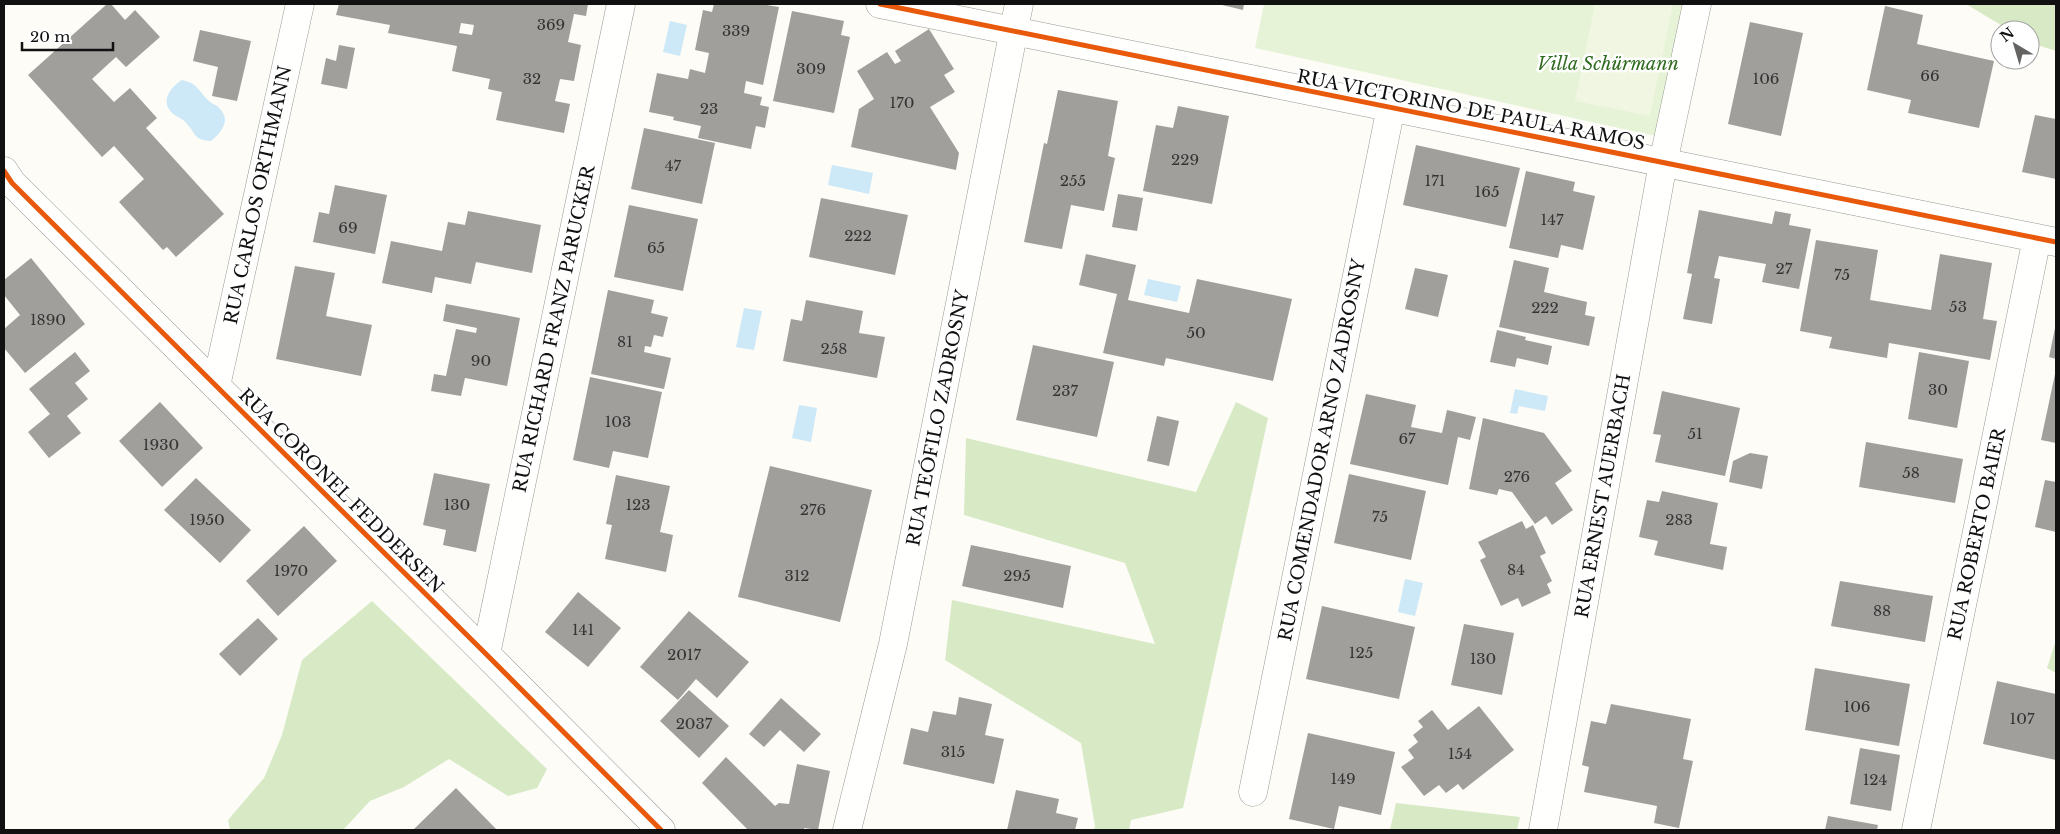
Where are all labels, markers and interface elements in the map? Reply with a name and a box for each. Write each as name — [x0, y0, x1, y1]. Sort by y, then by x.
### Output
house number: 369 — [537, 15, 565, 34]
scale bar — [22, 20, 114, 52]
north arrow — [1990, 20, 2040, 70]
house number: 339 — [722, 21, 750, 40]
text: N — [1996, 24, 2018, 46]
text: 20 m — [30, 27, 70, 46]
park label: Villa Schürmann — [1537, 53, 1679, 75]
house number: 309 — [796, 59, 826, 78]
street label: RUA CARLOS ORTHMANN — [220, 64, 296, 326]
street label: RUA VICTORINO DE PAULA RAMOS — [1295, 65, 1647, 155]
house number: 66 — [1920, 66, 1940, 85]
house number: 32 — [523, 69, 541, 88]
house number: 106 — [1752, 69, 1780, 88]
house number: 170 — [890, 93, 914, 112]
house number: 23 — [700, 99, 718, 118]
house number: 229 — [1171, 150, 1199, 169]
house number: 47 — [665, 156, 682, 175]
street label: RUA RICHARD FRANZ PARUCKER — [509, 163, 600, 495]
house number: 255 — [1060, 171, 1086, 190]
house number: 171 — [1425, 171, 1445, 190]
house number: 165 — [1475, 182, 1499, 201]
house number: 147 — [1541, 210, 1564, 229]
house number: 69 — [338, 218, 358, 237]
house number: 222 — [844, 226, 872, 245]
house number: 65 — [647, 238, 665, 257]
street label: RUA COMENDADOR ARNO ZADROSNY — [1274, 256, 1370, 643]
house number: 27 — [1776, 259, 1793, 278]
house number: 75 — [1834, 265, 1850, 284]
street label: RUA TEÓFILO ZADROSNY — [901, 287, 974, 548]
house number: 53 — [1949, 297, 1967, 316]
house number: 222 — [1531, 298, 1559, 317]
house number: 1890 — [30, 310, 66, 329]
house number: 50 — [1186, 323, 1206, 342]
house number: 81 — [617, 332, 633, 351]
house number: 258 — [821, 339, 847, 358]
house number: 90 — [471, 351, 491, 370]
street label: RUA ERNEST AUERBACH — [1571, 372, 1635, 620]
house number: 30 — [1928, 380, 1948, 399]
house number: 237 — [1052, 381, 1078, 400]
street label: RUA CORONEL FEDDERSEN — [234, 384, 448, 598]
house number: 103 — [605, 412, 631, 431]
house number: 51 — [1687, 424, 1703, 443]
street label: RUA ROBERTO BAIER — [1944, 425, 2010, 642]
house number: 67 — [1398, 429, 1416, 448]
house number: 1930 — [143, 435, 179, 454]
house number: 58 — [1902, 463, 1920, 482]
house number: 276 — [1504, 467, 1530, 486]
house number: 130 — [444, 495, 470, 514]
house number: 123 — [625, 495, 651, 514]
house number: 276 — [800, 500, 826, 519]
house number: 75 — [1372, 507, 1388, 526]
house number: 1950 — [189, 510, 225, 529]
house number: 283 — [1665, 510, 1693, 529]
house number: 84 — [1507, 560, 1525, 579]
house number: 1970 — [274, 561, 308, 580]
house number: 312 — [784, 566, 810, 585]
house number: 295 — [1003, 566, 1031, 585]
house number: 88 — [1873, 601, 1891, 620]
house number: 141 — [572, 620, 594, 639]
house number: 125 — [1349, 643, 1373, 662]
house number: 2017 — [667, 645, 702, 664]
house number: 130 — [1470, 649, 1496, 668]
house number: 106 — [1843, 697, 1871, 716]
house number: 107 — [2010, 709, 2035, 728]
house number: 2037 — [676, 714, 713, 733]
house number: 315 — [941, 742, 965, 761]
house number: 154 — [1448, 744, 1472, 763]
house number: 149 — [1330, 769, 1356, 788]
house number: 124 — [1863, 770, 1887, 789]

